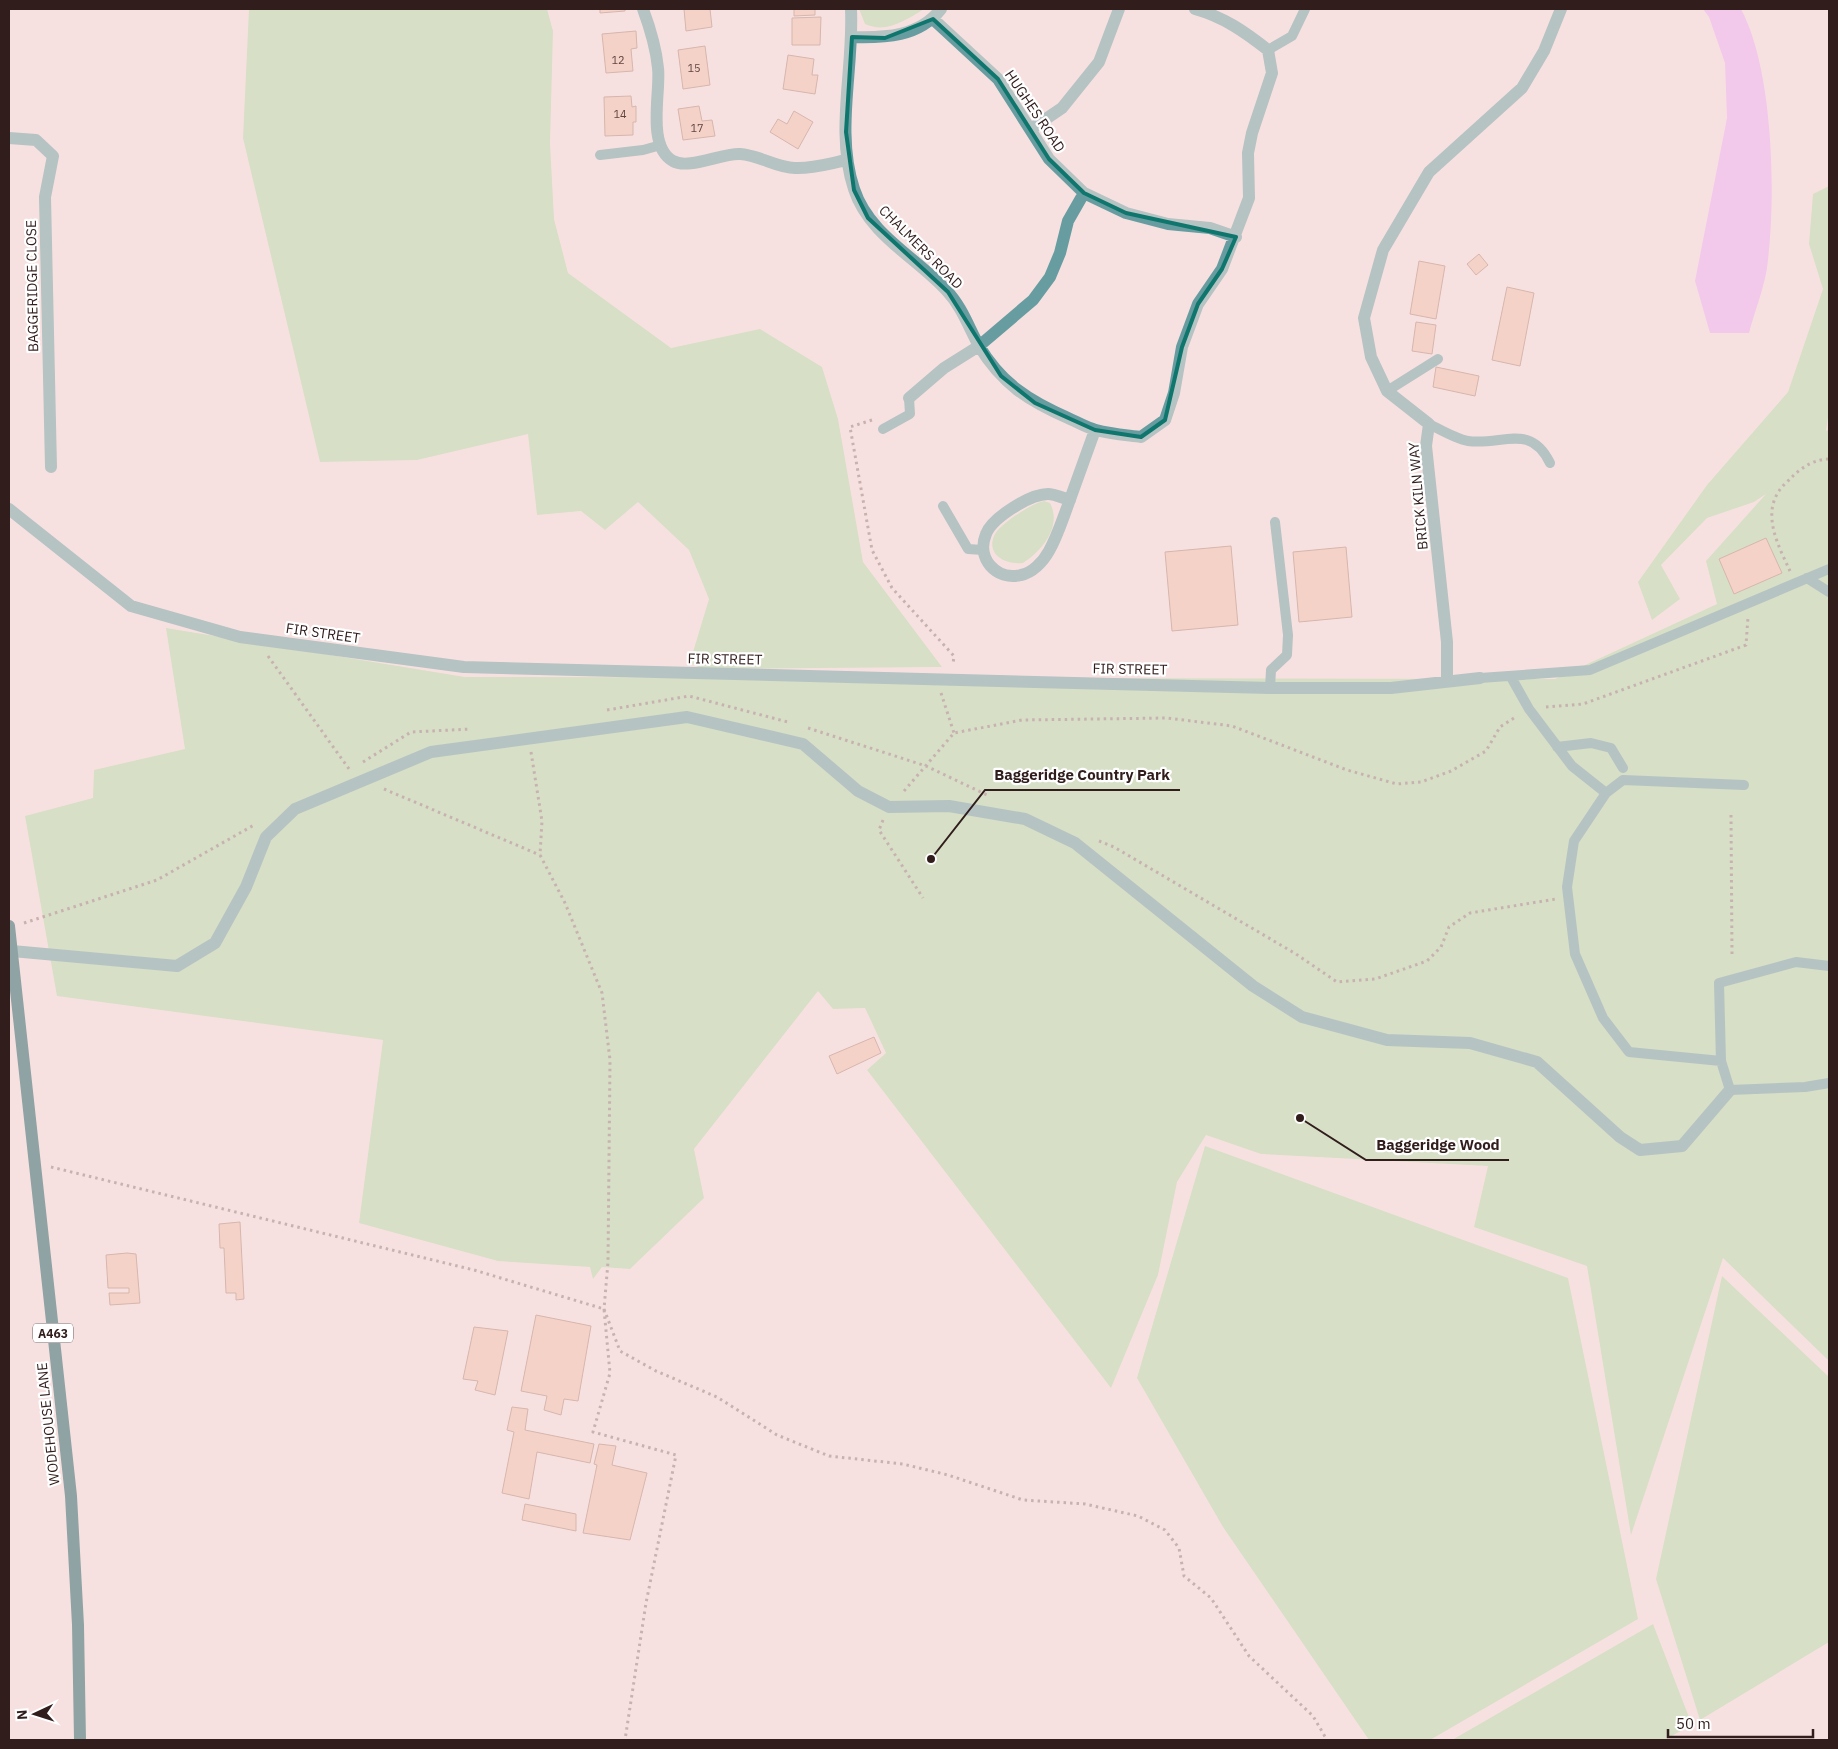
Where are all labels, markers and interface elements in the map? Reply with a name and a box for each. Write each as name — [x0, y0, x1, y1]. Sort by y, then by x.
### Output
house number: 12 — [611, 53, 625, 67]
house number: 15 — [687, 61, 701, 75]
street label: HUGHES ROAD — [1001, 66, 1069, 156]
house number: 14 — [613, 107, 627, 121]
house number: 17 — [690, 121, 704, 135]
street label: CHALMERS ROAD — [875, 201, 967, 293]
street label: BAGGERIDGE CLOSE — [22, 220, 42, 352]
street label: BRICK KILN WAY — [1404, 441, 1432, 551]
street label: FIR STREET — [285, 619, 361, 647]
street label: FIR STREET — [687, 649, 763, 669]
street label: FIR STREET — [1092, 659, 1168, 679]
callout: Baggeridge Country Park — [985, 760, 1180, 790]
text: Baggeridge Country Park — [994, 765, 1170, 784]
callout: Baggeridge Wood — [1366, 1130, 1509, 1160]
text: Baggeridge Wood — [1376, 1135, 1500, 1154]
road number: A463 — [33, 1324, 73, 1342]
street label: WODEHOUSE LANE — [33, 1362, 63, 1486]
north arrow — [10, 1689, 60, 1739]
scale bar — [1668, 1706, 1813, 1738]
text: N — [13, 1709, 31, 1721]
text: 50 m — [1676, 1714, 1711, 1733]

